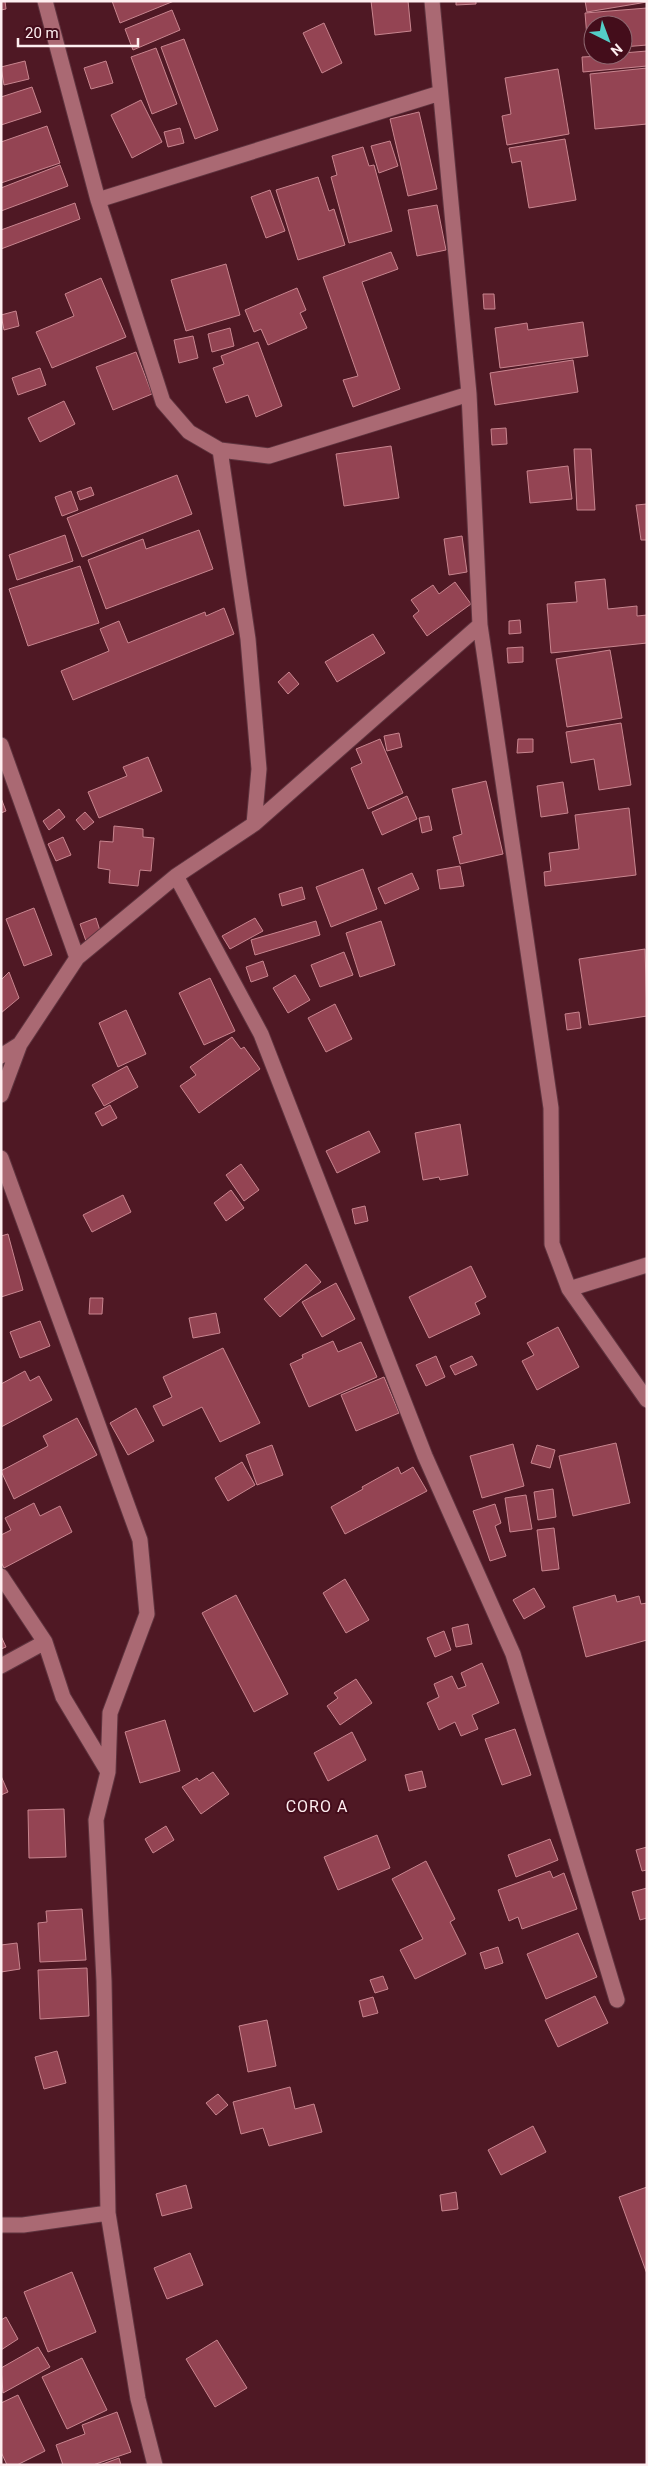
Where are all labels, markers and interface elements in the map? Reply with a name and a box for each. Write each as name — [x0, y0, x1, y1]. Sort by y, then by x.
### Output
scale bar — [18, 15, 138, 47]
north arrow — [583, 15, 633, 65]
text: 20 m — [25, 24, 59, 42]
text: N — [608, 40, 626, 59]
district label: CORO A — [286, 1797, 348, 1816]

